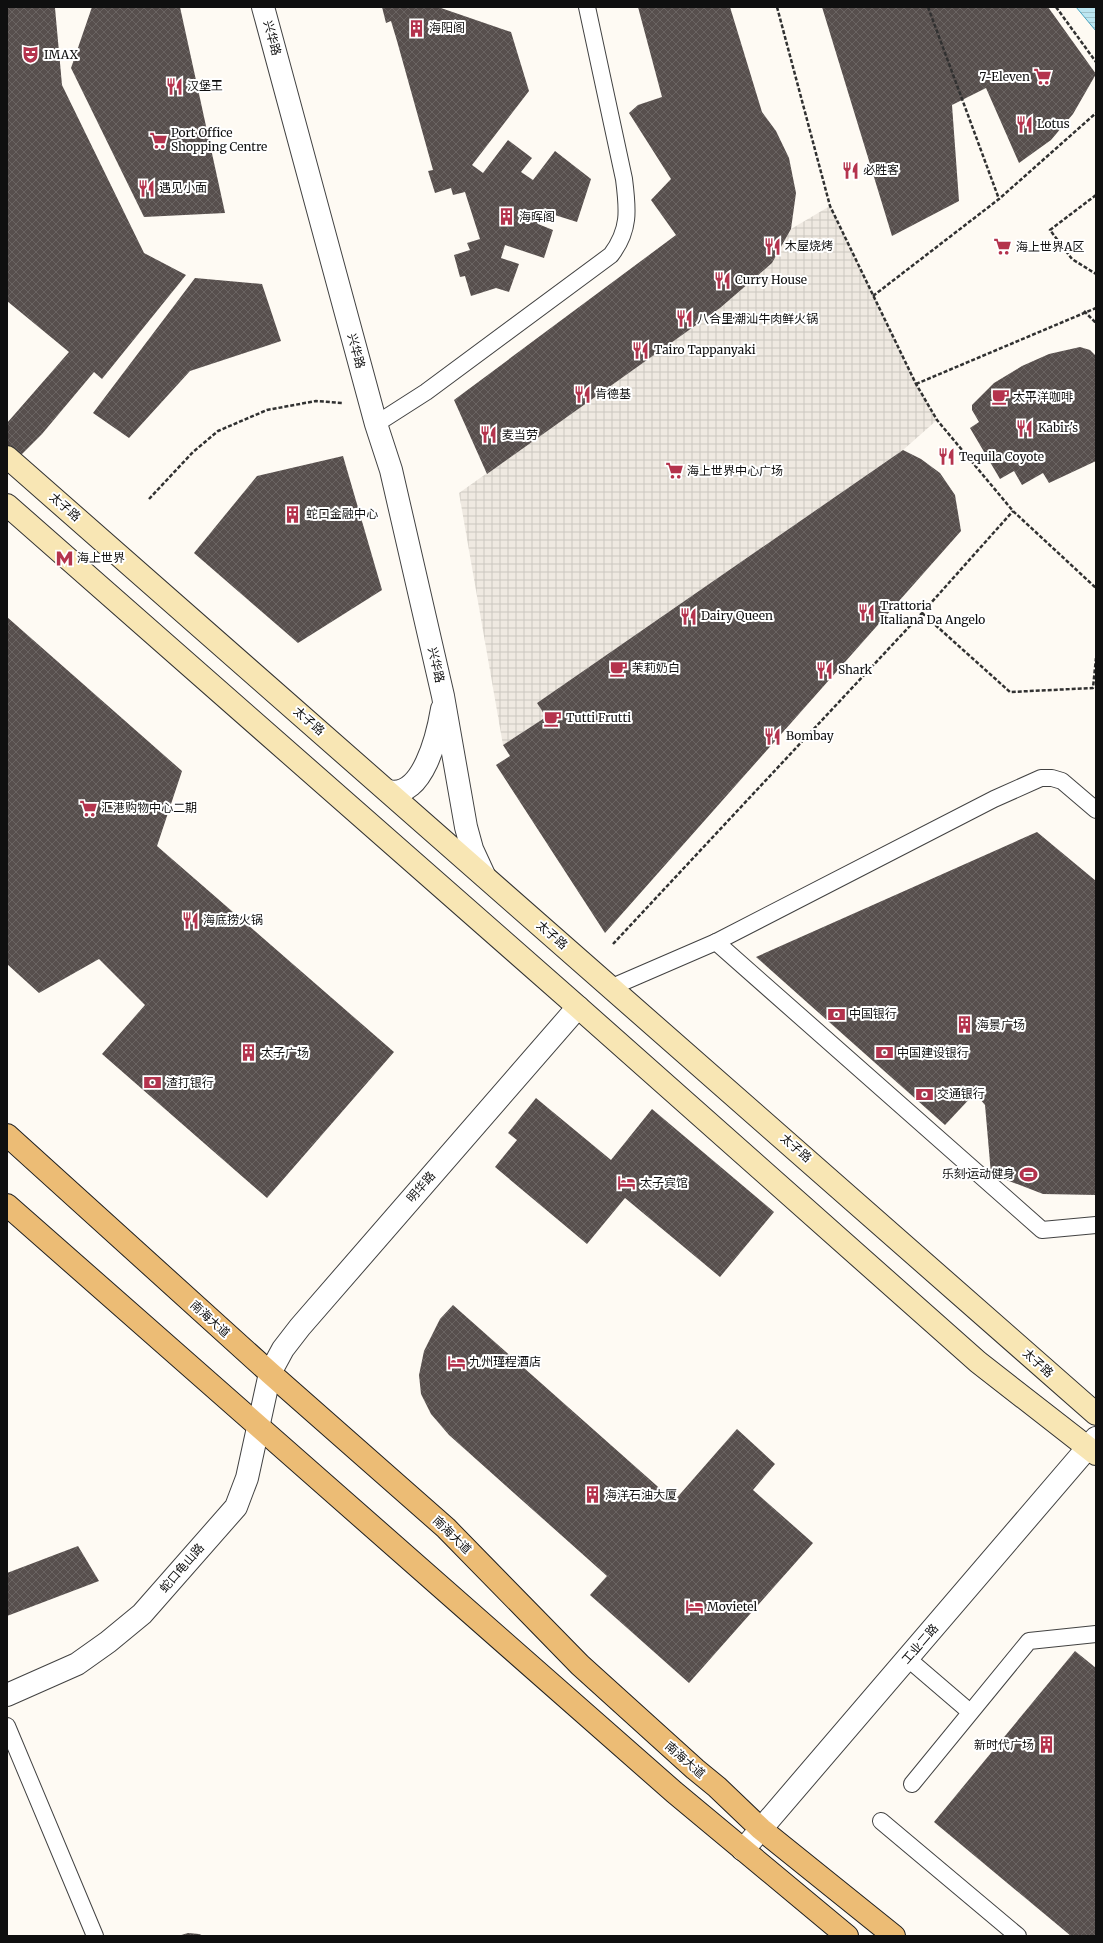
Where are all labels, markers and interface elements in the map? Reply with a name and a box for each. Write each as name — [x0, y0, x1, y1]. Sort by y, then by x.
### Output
building icon: 海阳阁 — [406, 18, 426, 38]
street label: 兴华路 — [261, 19, 284, 57]
place label: 海阳阁 — [429, 20, 465, 35]
theatre icon: IMAX — [21, 45, 41, 65]
place label: IMAX — [44, 47, 78, 62]
supermarket icon: 7-Eleven — [1033, 67, 1053, 87]
place label: 7-Eleven — [980, 69, 1030, 84]
restaurant icon: 汉堡王 — [164, 76, 184, 96]
place label: 汉堡王 — [187, 78, 223, 93]
restaurant icon: Lotus — [1014, 114, 1034, 134]
place label: Lotus — [1037, 116, 1070, 131]
place label: Port Office Shopping Centre — [171, 125, 267, 154]
supermarket icon: Port Office Shopping Centre — [148, 130, 168, 150]
restaurant icon: 必胜客 — [840, 160, 860, 180]
place label: 必胜客 — [863, 162, 899, 177]
restaurant icon: 遇见小面 — [136, 178, 156, 198]
place label: 遇见小面 — [159, 180, 207, 195]
building icon: 海晖阁 — [496, 207, 516, 227]
place label: 海晖阁 — [519, 209, 555, 224]
restaurant icon: 木屋烧烤 — [762, 236, 782, 256]
supermarket icon: 海上世界A区 — [993, 237, 1013, 257]
place label: 木屋烧烤 — [785, 238, 833, 253]
place label: 海上世界A区 — [1016, 239, 1084, 254]
restaurant icon: Curry House — [712, 270, 732, 290]
place label: Curry House — [735, 272, 807, 287]
restaurant icon: 八合里·潮汕牛肉鲜火锅 — [674, 309, 694, 329]
place label: 八合里·潮汕牛肉鲜火锅 — [697, 311, 818, 326]
street label: 兴华路 — [345, 332, 368, 370]
restaurant icon: Tairo Tappanyaki — [631, 340, 651, 360]
place label: Tairo Tappanyaki — [654, 342, 756, 357]
restaurant icon: 肯德基 — [572, 384, 592, 404]
place label: 肯德基 — [595, 386, 631, 401]
cafe icon: 太平洋咖啡 — [990, 387, 1010, 407]
place label: 太平洋咖啡 — [1013, 389, 1073, 404]
restaurant icon: Kabir's — [1015, 418, 1035, 438]
place label: Kabir's — [1038, 420, 1078, 435]
restaurant icon: 麦当劳 — [479, 425, 499, 445]
place label: 麦当劳 — [502, 427, 538, 442]
restaurant icon: Tequila Coyote — [936, 447, 956, 467]
place label: Tequila Coyote — [959, 449, 1044, 464]
supermarket icon: 海上世界中心广场 — [664, 461, 684, 481]
place label: 海上世界中心广场 — [687, 463, 783, 478]
street label: 太子路 — [47, 489, 84, 524]
building icon: 蛇口金融中心 — [283, 504, 303, 524]
place label: 蛇口金融中心 — [306, 506, 378, 521]
metro station icon: 海上世界 — [54, 548, 74, 568]
place label: 海上世界 — [77, 550, 125, 565]
place label: Trattoria Italiana Da Angelo — [880, 598, 985, 627]
restaurant icon: Trattoria Italiana Da Angelo — [857, 603, 877, 623]
restaurant icon: Dairy Queen — [678, 606, 698, 626]
place label: Dairy Queen — [701, 608, 773, 623]
street label: 兴华路 — [425, 646, 448, 684]
cafe icon: 茉莉奶白 — [609, 658, 629, 678]
place label: 茉莉奶白 — [632, 660, 680, 675]
restaurant icon: Shark — [815, 660, 835, 680]
place label: Shark — [838, 662, 873, 677]
street label: 太子路 — [291, 703, 328, 738]
cafe icon: Tutti Frutti — [543, 708, 563, 728]
place label: Tutti Frutti — [566, 710, 631, 725]
restaurant icon: Bombay — [763, 726, 783, 746]
place label: Bombay — [786, 728, 834, 743]
supermarket icon: 汇港购物中心二期 — [78, 798, 98, 818]
place label: 汇港购物中心二期 — [101, 800, 197, 815]
restaurant icon: 海底捞火锅 — [180, 910, 200, 930]
place label: 海底捞火锅 — [203, 912, 263, 927]
street label: 太子路 — [534, 917, 571, 952]
bank icon: 中国银行 — [826, 1004, 846, 1024]
place label: 中国银行 — [849, 1006, 897, 1021]
building icon: 海景广场 — [954, 1015, 974, 1035]
place label: 海景广场 — [977, 1017, 1025, 1032]
building icon: 太子广场 — [238, 1043, 258, 1063]
bank icon: 中国建设银行 — [874, 1043, 894, 1063]
place label: 太子广场 — [261, 1045, 309, 1060]
place label: 中国建设银行 — [897, 1045, 969, 1060]
bank icon: 渣打银行 — [143, 1073, 163, 1093]
place label: 渣打银行 — [166, 1075, 214, 1090]
bank icon: 交通银行 — [914, 1084, 934, 1104]
place label: 交通银行 — [937, 1086, 985, 1101]
street label: 太子路 — [778, 1130, 815, 1165]
sports icon: 乐刻·运动健身 — [1018, 1164, 1038, 1184]
place label: 乐刻·运动健身 — [942, 1166, 1015, 1181]
street label: 明华路 — [403, 1168, 438, 1205]
hotel icon: 太子宾馆 — [617, 1173, 637, 1193]
place label: 太子宾馆 — [640, 1175, 688, 1190]
street label: 南海大道 — [187, 1297, 233, 1340]
street label: 太子路 — [1020, 1345, 1057, 1380]
hotel icon: 九州瑾程酒店 — [446, 1352, 466, 1372]
place label: 九州瑾程酒店 — [469, 1354, 541, 1369]
building icon: 海洋石油大厦 — [582, 1485, 602, 1505]
place label: 海洋石油大厦 — [605, 1487, 677, 1502]
street label: 南海大道 — [430, 1513, 475, 1557]
street label: 蛇口龟山路 — [156, 1540, 207, 1595]
hotel icon: Movietel — [684, 1597, 704, 1617]
place label: Movietel — [707, 1599, 757, 1614]
street label: 工业二路 — [898, 1621, 941, 1667]
building icon: 新时代广场 — [1037, 1735, 1057, 1755]
place label: 新时代广场 — [974, 1737, 1034, 1752]
street label: 南海大道 — [662, 1738, 708, 1781]

